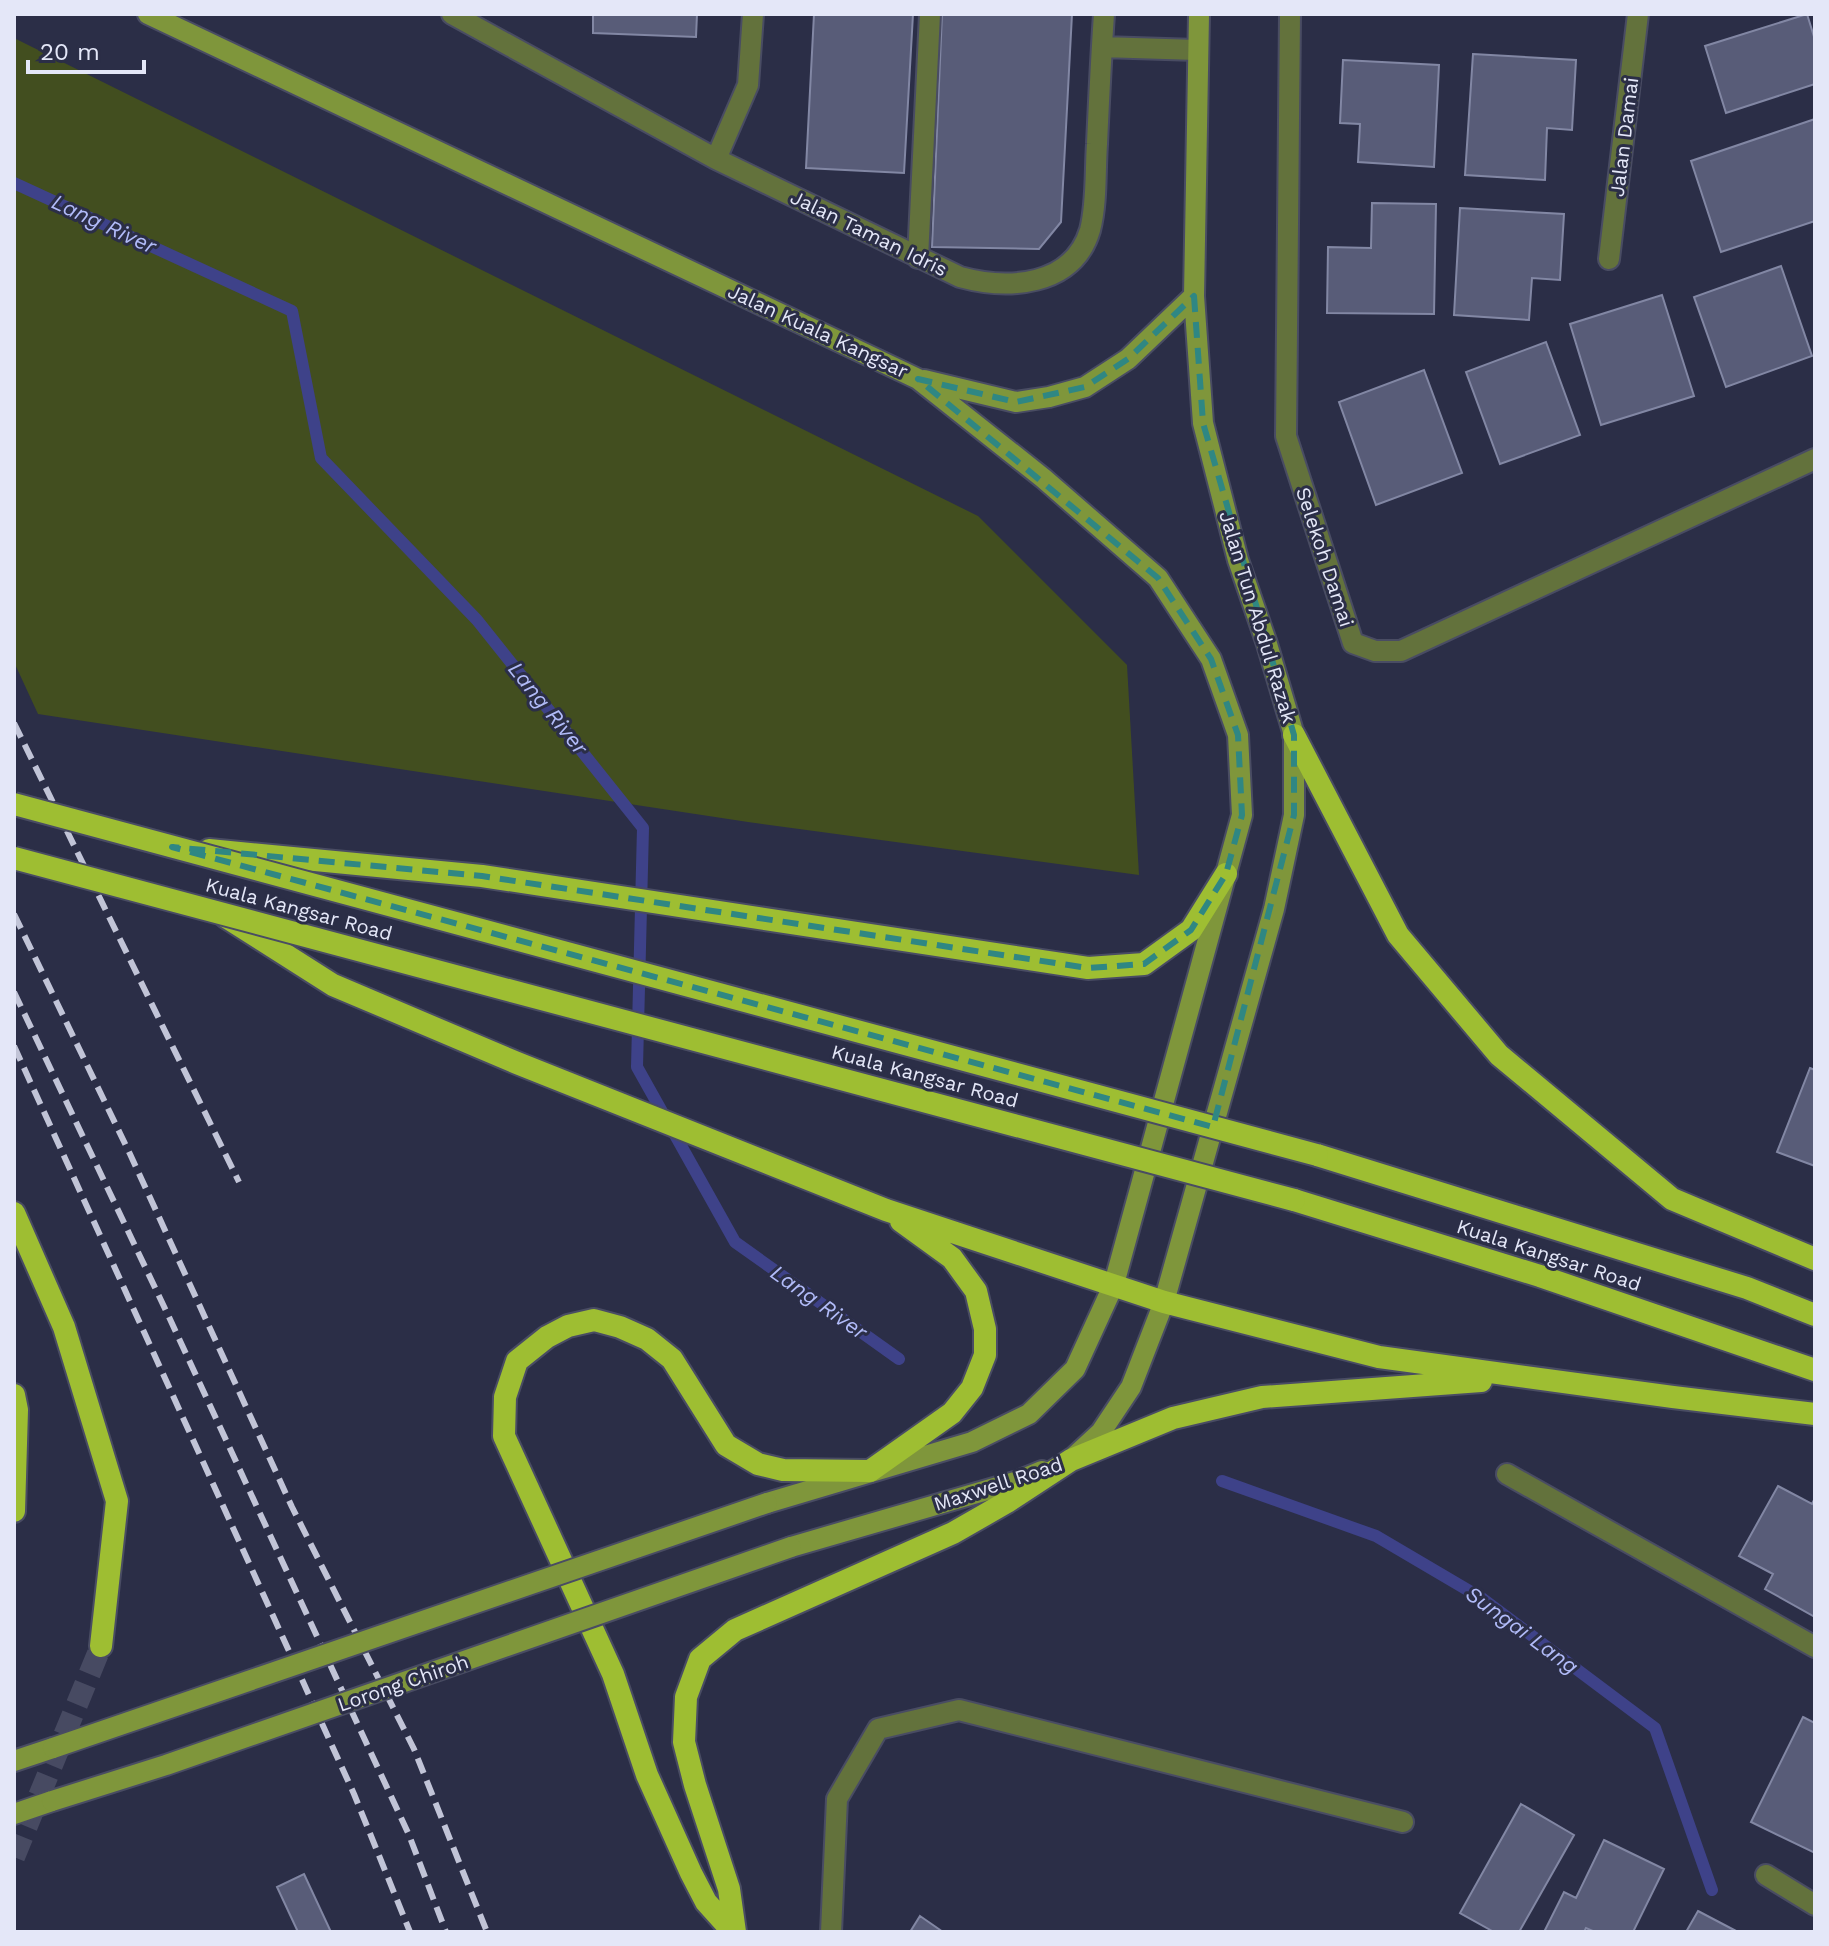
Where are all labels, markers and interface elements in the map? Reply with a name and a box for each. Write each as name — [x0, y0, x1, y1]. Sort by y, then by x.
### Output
scale bar — [28, 24, 144, 74]
text: 20 m — [40, 38, 100, 66]
street label: Jalan Damai — [1605, 76, 1643, 198]
street label: Jalan Taman Idris — [787, 185, 951, 281]
water label: Lang River — [48, 189, 161, 260]
street label: Jalan Kuala Kangsar — [724, 279, 912, 383]
street label: Selekoh Damai — [1291, 484, 1359, 630]
street label: Jalan Tun Abdul Razak — [1214, 508, 1302, 726]
water label: Lang River — [503, 657, 594, 761]
street label: Kuala Kangsar Road — [203, 873, 395, 945]
street label: Kuala Kangsar Road — [829, 1040, 1021, 1112]
street label: Kuala Kangsar Road — [1454, 1214, 1644, 1296]
water label: Lang River — [766, 1260, 873, 1345]
street label: Maxwell Road — [931, 1452, 1065, 1516]
water label: Sungai Lang — [1461, 1581, 1583, 1679]
street label: Lorong Chiroh — [334, 1649, 472, 1717]

